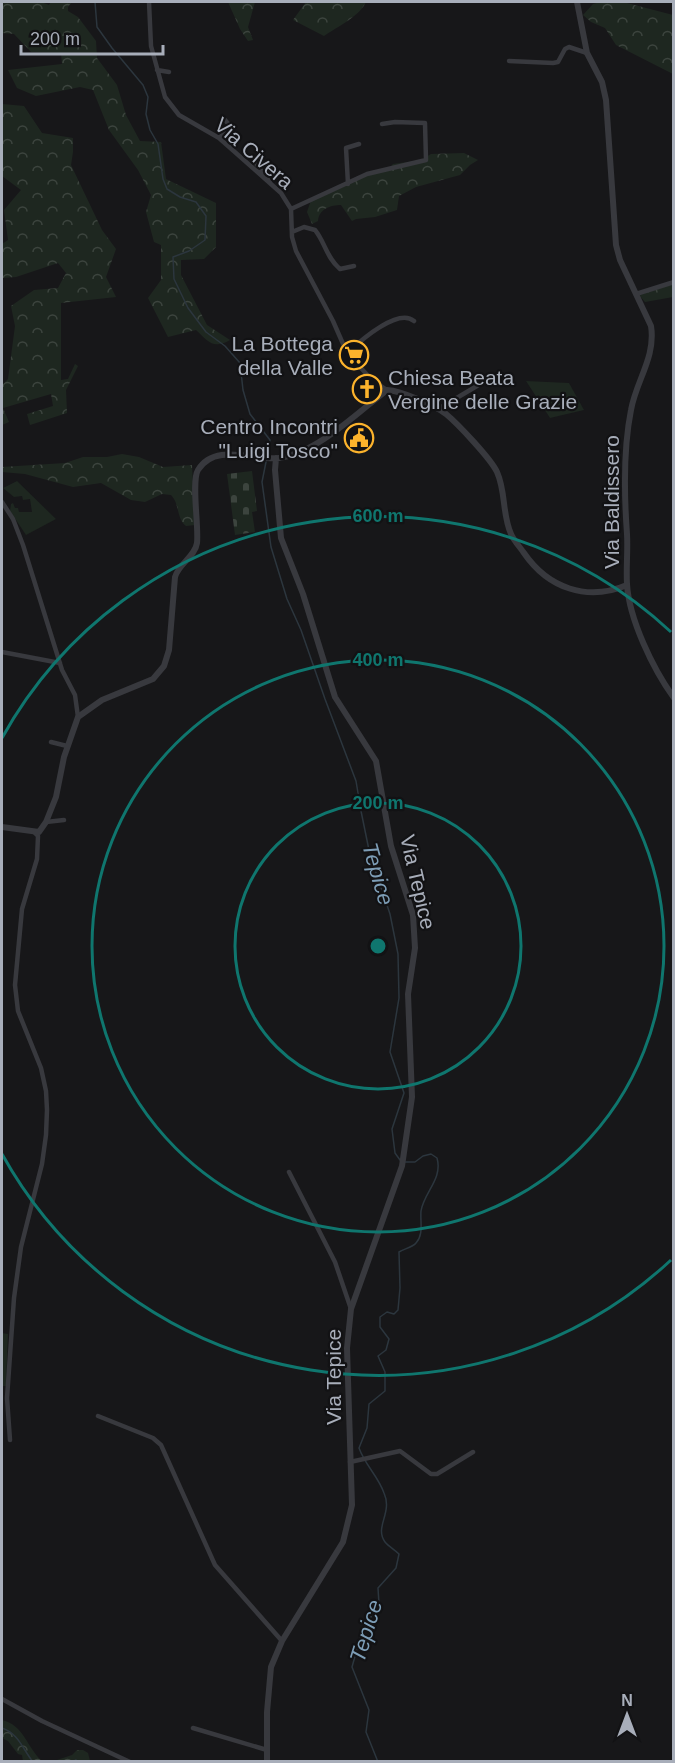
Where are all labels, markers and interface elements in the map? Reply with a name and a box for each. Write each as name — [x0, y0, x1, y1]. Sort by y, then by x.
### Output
scale bar — [21, 18, 164, 56]
text: 200 m — [30, 29, 80, 49]
street label: Via Civera — [210, 113, 298, 194]
place label: La Bottega della Valle — [231, 332, 333, 379]
supermarket icon: La Bottega della Valle — [338, 339, 370, 371]
place label: Chiesa Beata Vergine delle Grazie — [388, 366, 577, 413]
church icon: Chiesa Beata Vergine delle Grazie — [351, 373, 383, 405]
place label: Centro Incontri "Luigi Tosco" — [200, 415, 338, 462]
public building icon: Centro Incontri "Luigi Tosco" — [343, 422, 375, 454]
street label: Via Baldissero — [600, 435, 623, 569]
text: 600 m — [352, 506, 404, 526]
text: 400 m — [352, 650, 404, 670]
text: 200 m — [352, 793, 404, 813]
street label: Via Tepice — [396, 833, 440, 931]
water label: Tepice — [357, 840, 399, 908]
centre of rings — [368, 936, 388, 956]
street label: Via Tepice — [322, 1329, 345, 1425]
water label: Tepice — [345, 1597, 387, 1665]
north arrow — [597, 1685, 657, 1745]
text: N — [621, 1692, 633, 1709]

